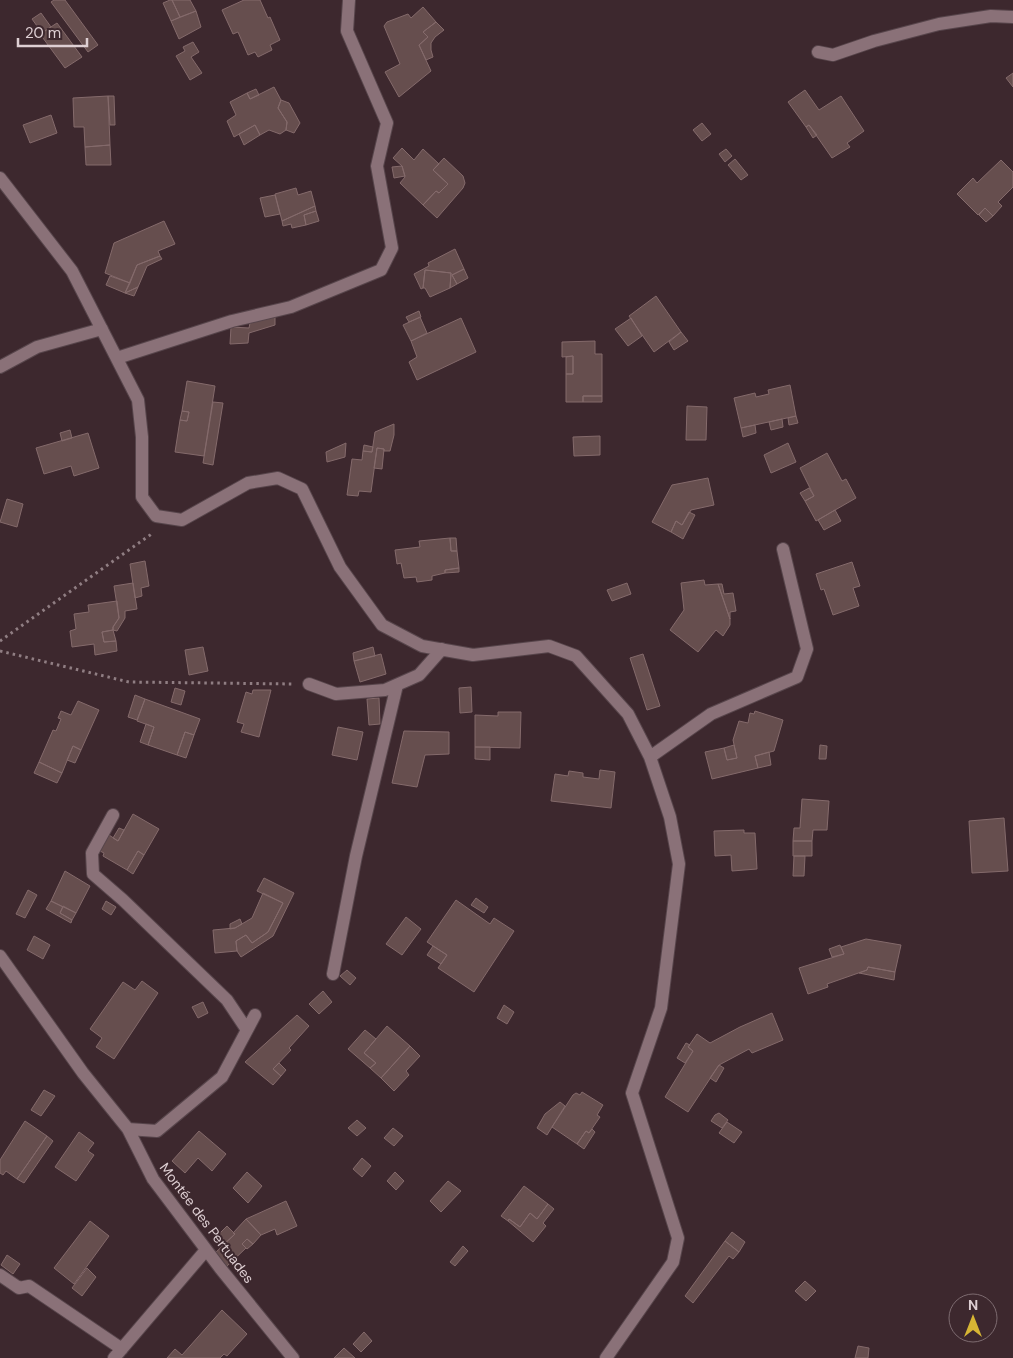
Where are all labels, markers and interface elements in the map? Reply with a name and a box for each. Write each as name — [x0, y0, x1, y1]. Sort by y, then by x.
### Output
scale bar — [18, 15, 86, 47]
text: 20 m — [25, 23, 61, 43]
street label: Montée des Pertuades — [156, 1159, 258, 1287]
north arrow — [948, 1293, 998, 1343]
text: N — [968, 1296, 978, 1314]

